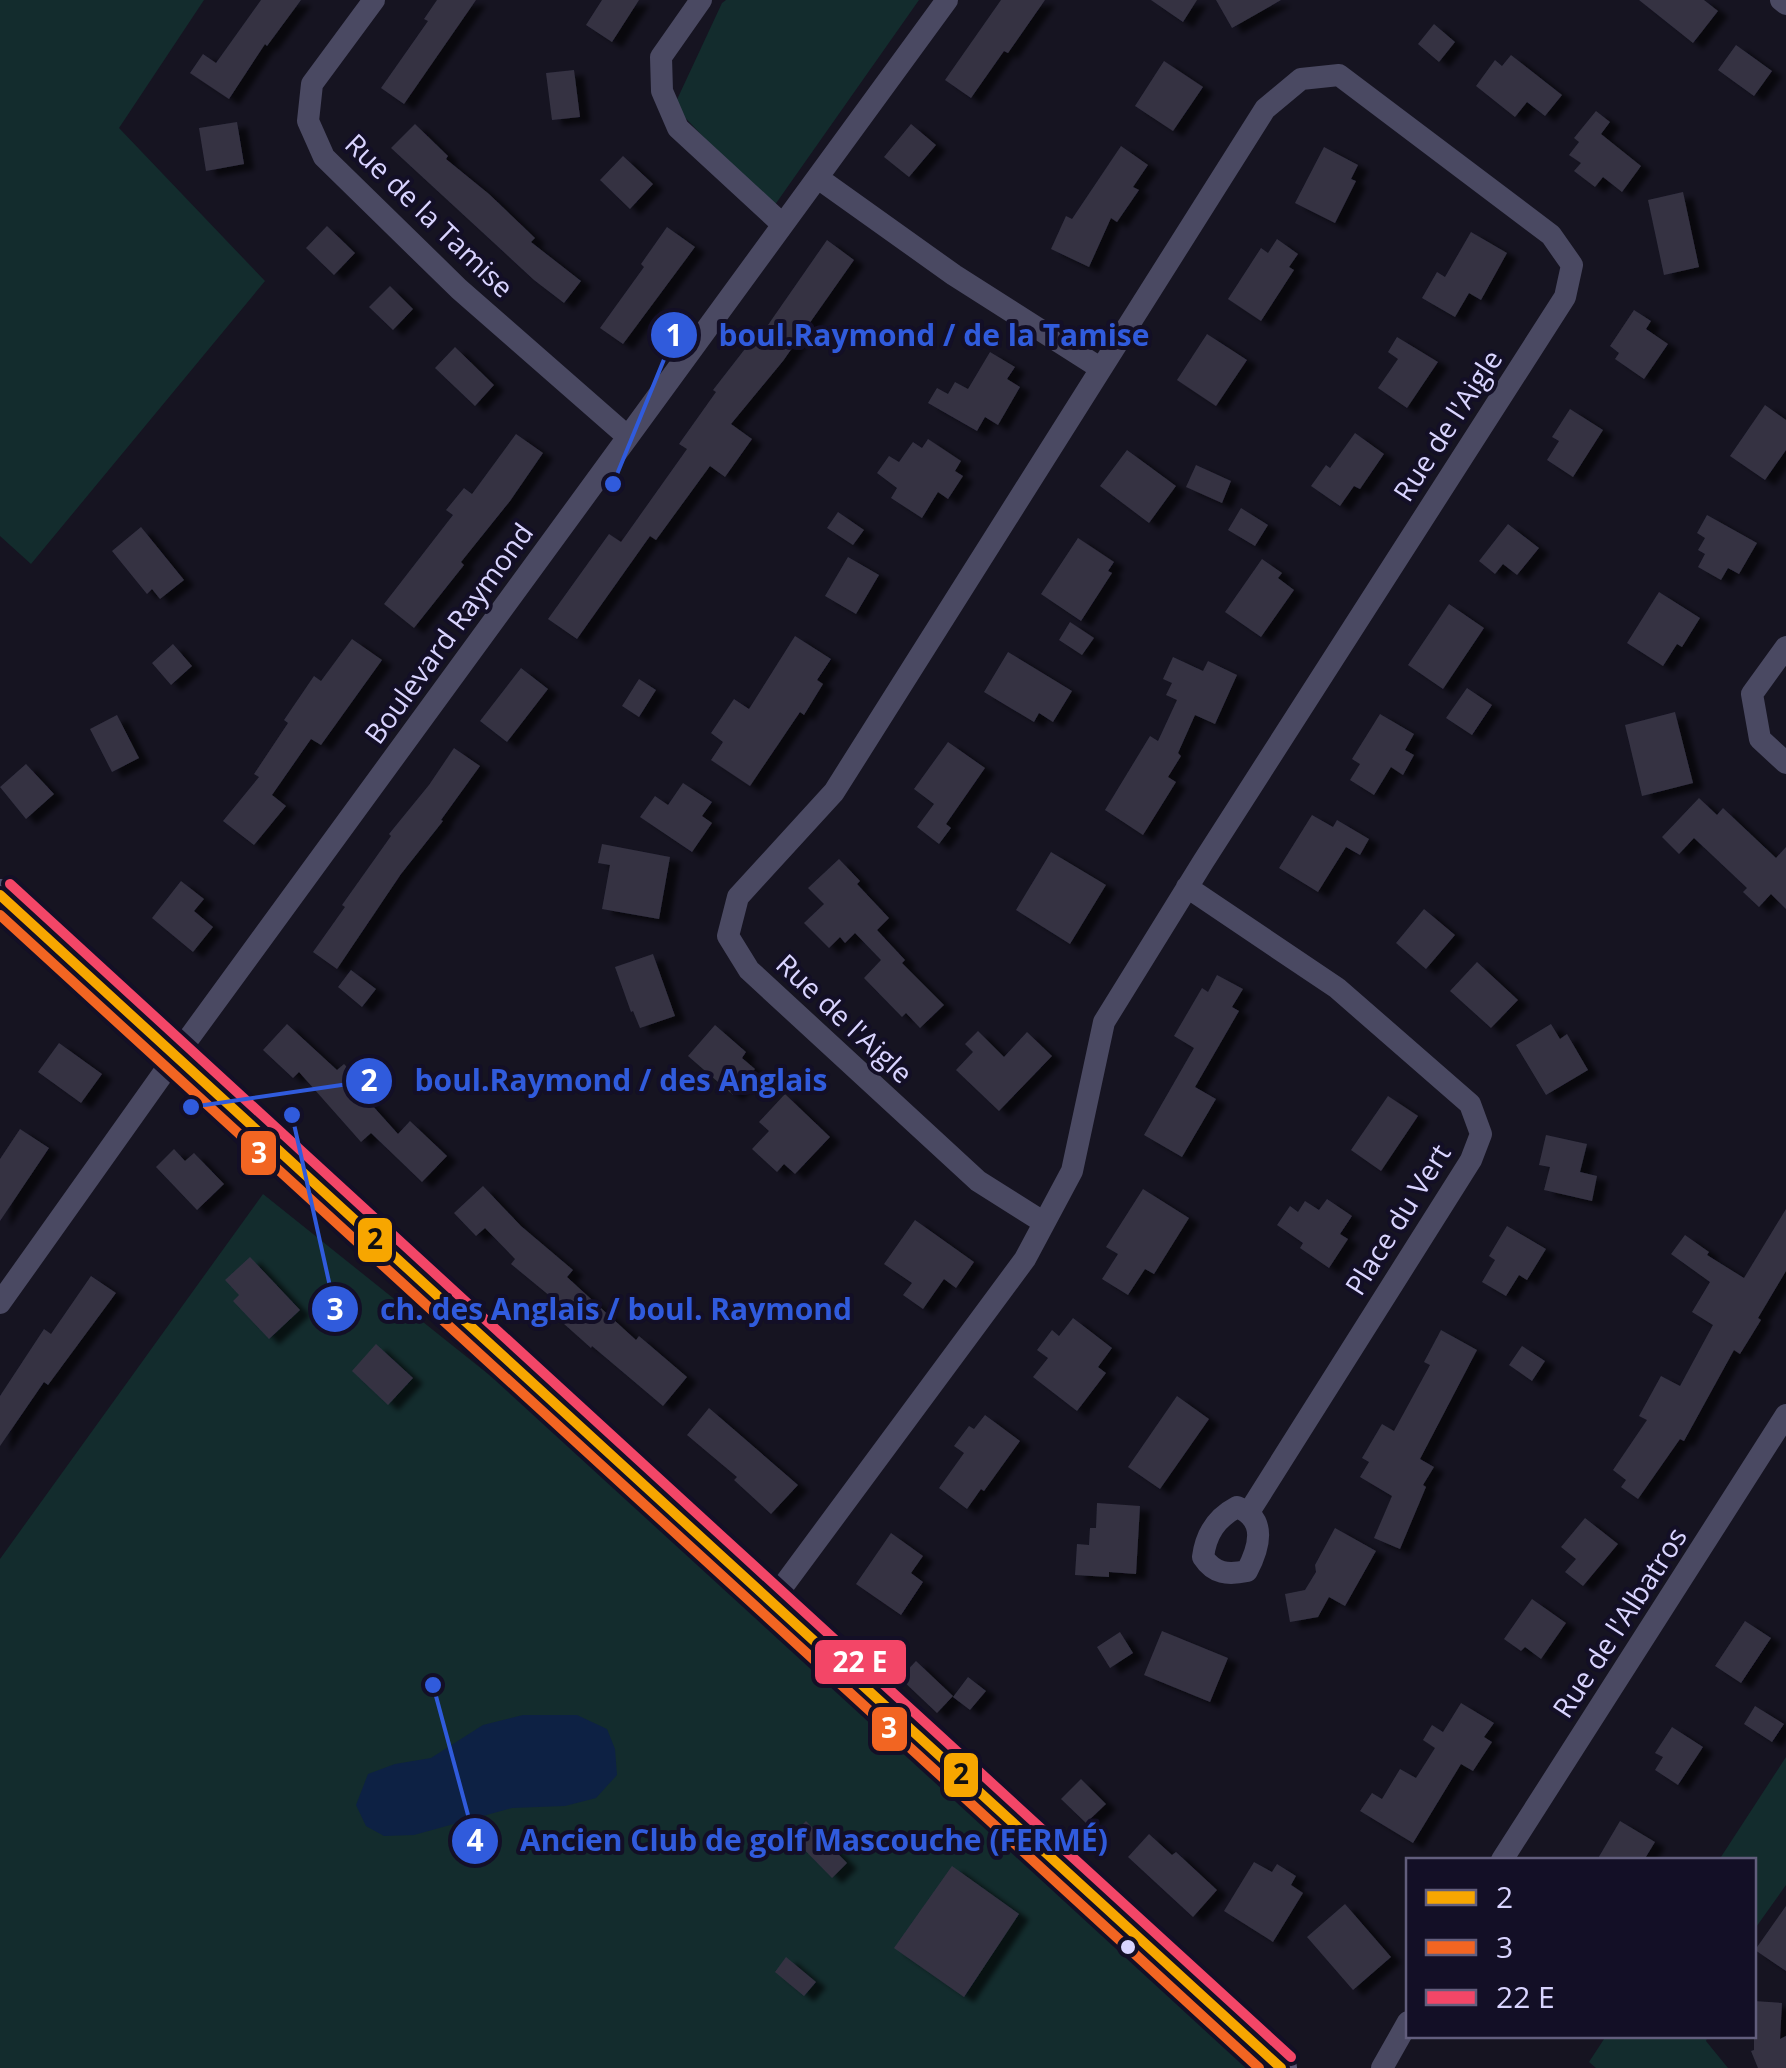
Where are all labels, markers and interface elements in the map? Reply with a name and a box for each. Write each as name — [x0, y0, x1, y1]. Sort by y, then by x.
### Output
street label: Rue de la Tamise — [337, 125, 523, 305]
callout: boul.Raymond / de la Tamise — [649, 305, 1170, 365]
text: 1 — [665, 314, 683, 355]
text: boul.Raymond / de la Tamise — [718, 314, 1150, 355]
street label: Rue de l'Aigle — [1384, 342, 1510, 508]
street label: Boulevard Raymond — [355, 515, 541, 751]
street label: Rue de l'Aigle — [769, 945, 921, 1091]
callout: boul.Raymond / des Anglais — [344, 1051, 847, 1111]
text: 2 — [360, 1059, 378, 1100]
text: boul.Raymond / des Anglais — [415, 1059, 827, 1100]
line badge: 3 — [239, 1129, 278, 1177]
text: 3 — [251, 1133, 267, 1171]
street label: Place du Vert — [1336, 1136, 1459, 1302]
line badge: 2 — [356, 1216, 394, 1264]
text: 2 — [367, 1219, 383, 1257]
callout: ch. des Anglais / boul. Raymond — [310, 1279, 872, 1339]
text: 3 — [326, 1288, 344, 1329]
text: ch. des Anglais / boul. Raymond — [380, 1288, 852, 1329]
street label: Rue de l'Albatros — [1543, 1519, 1695, 1725]
line badge: 22 E — [813, 1638, 908, 1686]
text: 22 E — [833, 1642, 887, 1680]
line badge: 3 — [870, 1705, 909, 1753]
text: 3 — [881, 1708, 897, 1746]
line badge: 2 — [942, 1751, 980, 1799]
text: 2 — [953, 1754, 969, 1792]
callout: Ancien Club de golf Mascouche (FERMÉ) — [450, 1811, 1128, 1871]
text: 4 — [466, 1819, 484, 1860]
text: Ancien Club de golf Mascouche (FERMÉ) — [520, 1819, 1108, 1860]
legend — [1406, 1858, 1756, 2038]
text: 2 — [1496, 1876, 1513, 1917]
text: 3 — [1496, 1926, 1513, 1967]
unlabelled marker — [1118, 1937, 1138, 1957]
text: 22 E — [1496, 1976, 1555, 2017]

